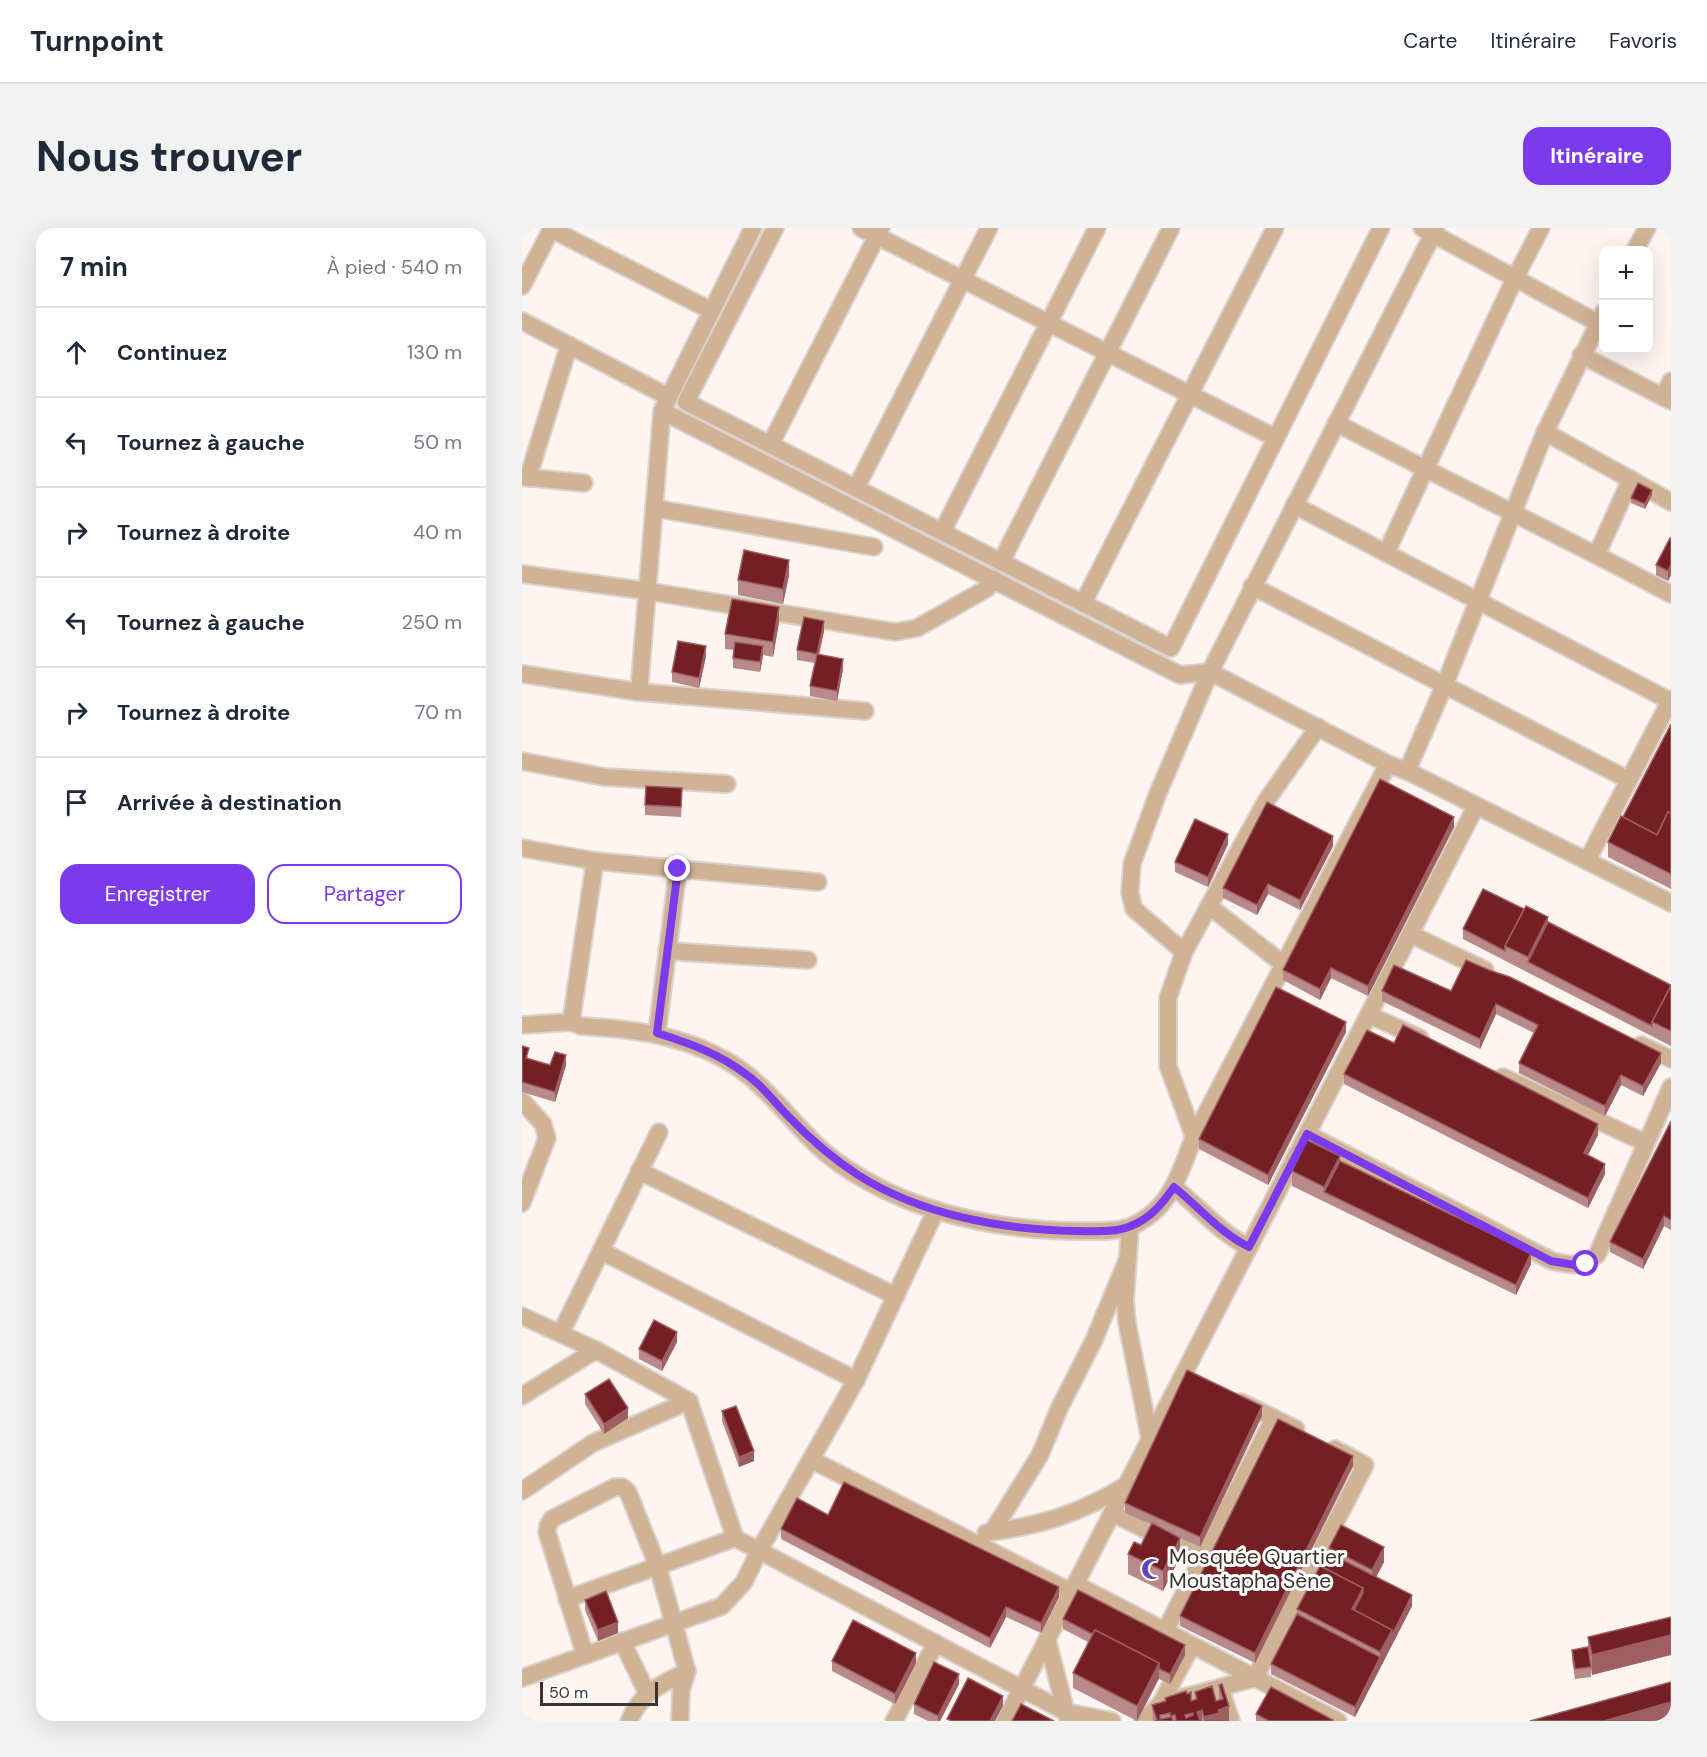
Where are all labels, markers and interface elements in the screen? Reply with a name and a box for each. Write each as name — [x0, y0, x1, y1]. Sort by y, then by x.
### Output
text: Turnpoint — [30, 23, 164, 60]
text: Carte — [1403, 27, 1457, 55]
text: Itinéraire — [1490, 27, 1576, 55]
text: Favoris — [1609, 27, 1677, 55]
button: Itinéraire — [1523, 127, 1671, 185]
text: Nous trouver — [36, 129, 302, 184]
map controls — [1599, 246, 1653, 354]
button: + — [1599, 246, 1653, 300]
text: 7 min — [60, 250, 128, 284]
text: À pied · 540 m — [326, 254, 462, 280]
button: − — [1599, 300, 1653, 354]
icon: ahead — [60, 336, 93, 369]
text: Continuez — [117, 338, 227, 367]
text: 130 m — [407, 339, 462, 365]
icon: left — [60, 426, 93, 459]
text: Tournez à gauche — [117, 428, 305, 457]
text: 50 m — [413, 429, 462, 455]
icon: right — [60, 516, 93, 549]
text: Tournez à droite — [117, 518, 290, 547]
text: 40 m — [413, 519, 462, 545]
icon: left — [60, 606, 93, 639]
text: Tournez à gauche — [117, 608, 305, 637]
text: 250 m — [401, 609, 462, 635]
icon: right — [60, 696, 93, 729]
text: Tournez à droite — [117, 698, 290, 727]
text: 70 m — [415, 699, 462, 725]
icon: arrive — [60, 786, 93, 819]
text: Arrivée à destination — [117, 788, 342, 817]
route end — [664, 855, 690, 881]
button: Enregistrer — [60, 864, 255, 924]
button: Partager — [267, 864, 462, 924]
route start — [1572, 1250, 1598, 1276]
place label: Mosquée Quartier Moustapha Sène — [1169, 1543, 1345, 1595]
mosque icon: Mosquée Quartier Moustapha Sène — [1140, 1557, 1164, 1581]
scale bar — [540, 1679, 658, 1706]
text: 50 m — [549, 1682, 588, 1703]

